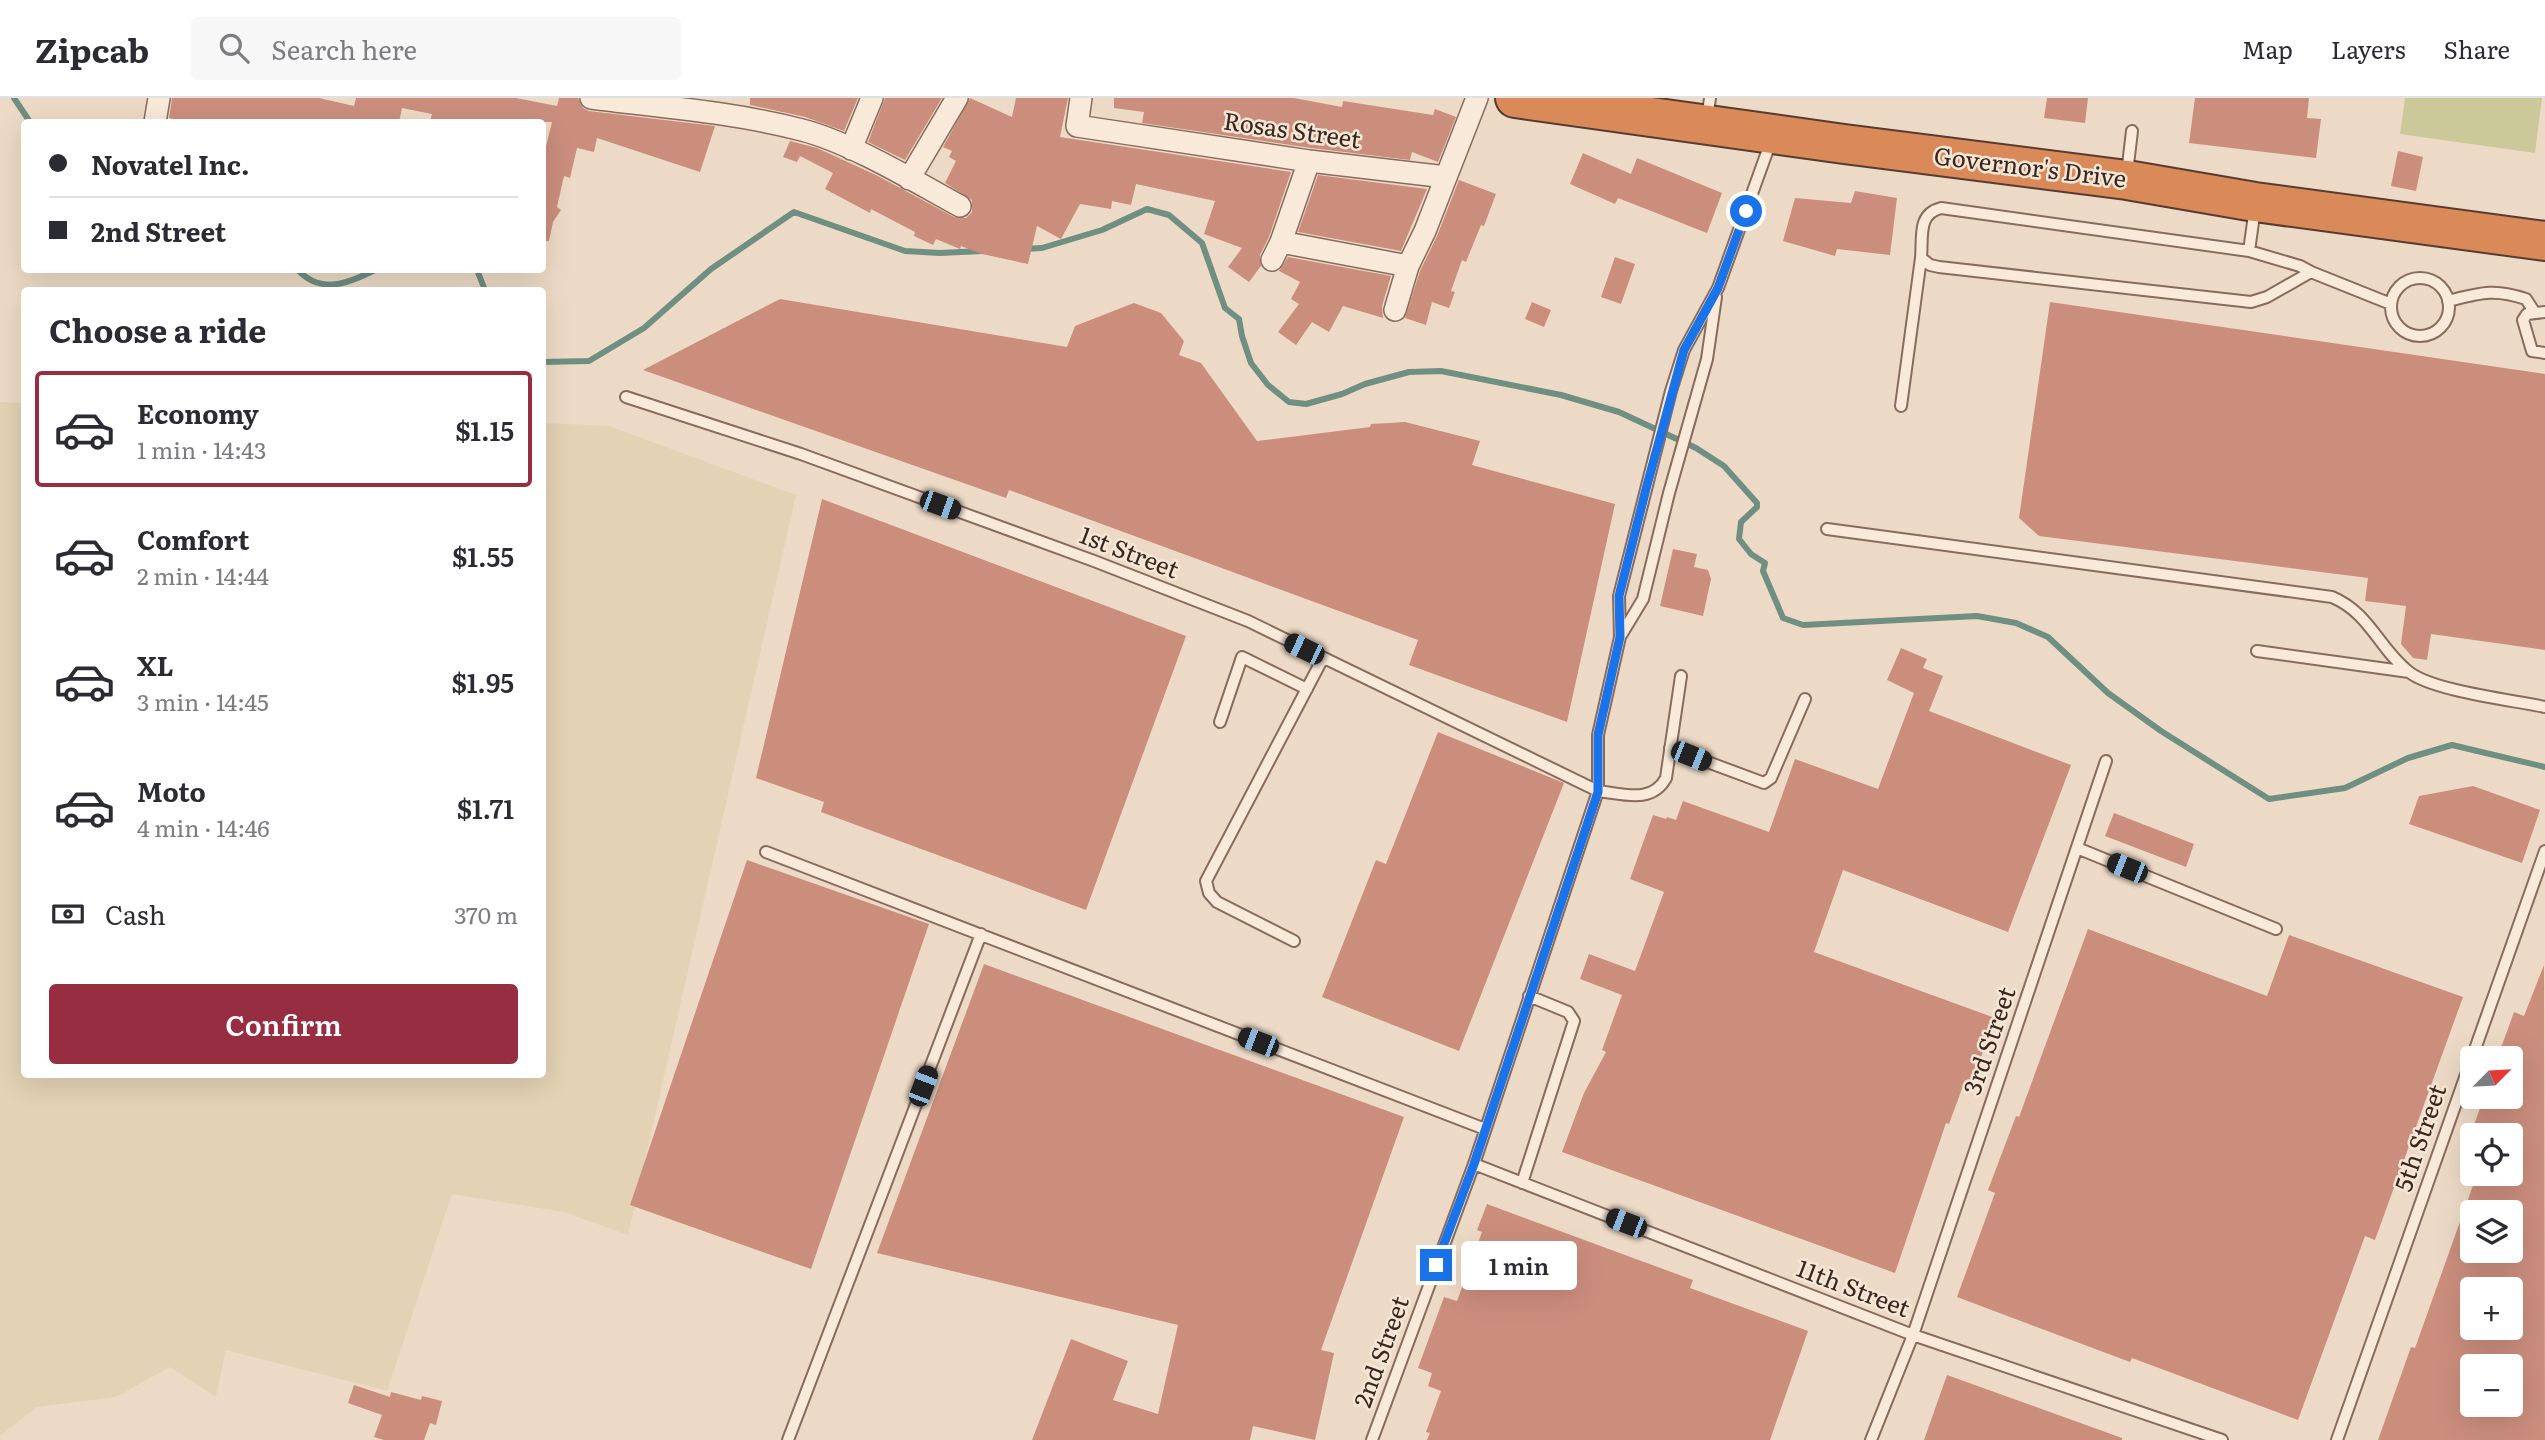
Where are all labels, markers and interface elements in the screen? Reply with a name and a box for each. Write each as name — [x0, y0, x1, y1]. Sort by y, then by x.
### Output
search box — [191, 17, 681, 80]
text: Zipcab — [35, 24, 149, 73]
icon: search — [215, 29, 253, 67]
text: Search here — [271, 29, 417, 68]
text: Map — [2242, 31, 2293, 66]
text: Layers — [2331, 31, 2405, 66]
text: Share — [2443, 31, 2510, 66]
street label: Rosas Street — [1221, 102, 1364, 156]
street label: Governor's Drive — [1932, 136, 2128, 195]
text: Novatel Inc. — [91, 144, 249, 183]
route start — [1730, 195, 1762, 227]
text: 2nd Street — [91, 211, 226, 250]
text: Choose a ride — [49, 305, 266, 353]
text: Economy — [137, 393, 259, 432]
icon: car — [53, 398, 116, 461]
text: $1.15 — [455, 410, 514, 449]
text: 1 min · 14:43 — [137, 432, 266, 466]
car — [917, 488, 964, 522]
street label: 1st Street — [1075, 516, 1185, 586]
text: Comfort — [137, 519, 249, 558]
icon: car — [53, 524, 116, 587]
text: $1.55 — [452, 536, 514, 575]
text: 2 min · 14:44 — [137, 558, 269, 592]
car — [1281, 630, 1328, 668]
text: XL — [137, 645, 174, 684]
icon: car — [53, 650, 116, 713]
text: $1.95 — [452, 662, 514, 701]
text: 3 min · 14:45 — [137, 684, 269, 718]
car — [1668, 738, 1715, 774]
text: Moto — [137, 771, 206, 810]
icon: car — [53, 776, 116, 839]
text: $1.71 — [457, 788, 514, 827]
text: 4 min · 14:46 — [137, 810, 270, 844]
car — [2104, 850, 2151, 886]
text: Cash — [105, 894, 166, 933]
icon: cash — [49, 895, 87, 933]
text: 370 m — [454, 897, 518, 931]
street label: 3rd Street — [1953, 981, 2023, 1099]
button: Confirm — [49, 984, 518, 1064]
car — [1235, 1025, 1282, 1059]
north arrow — [2460, 1046, 2524, 1110]
map controls — [2460, 1046, 2523, 1417]
car — [906, 1063, 941, 1109]
street label: 5th Street — [2384, 1079, 2453, 1195]
button: locate — [2460, 1123, 2523, 1186]
button: layers — [2460, 1200, 2523, 1263]
car — [1603, 1206, 1650, 1240]
callout: 1 min — [1460, 1240, 1576, 1290]
text: 1 min — [1489, 1248, 1549, 1282]
route end — [1420, 1249, 1452, 1281]
street label: 11th Street — [1792, 1249, 1916, 1324]
button: + — [2460, 1277, 2523, 1340]
street label: 2nd Street — [1343, 1290, 1416, 1412]
button: − — [2460, 1354, 2523, 1417]

